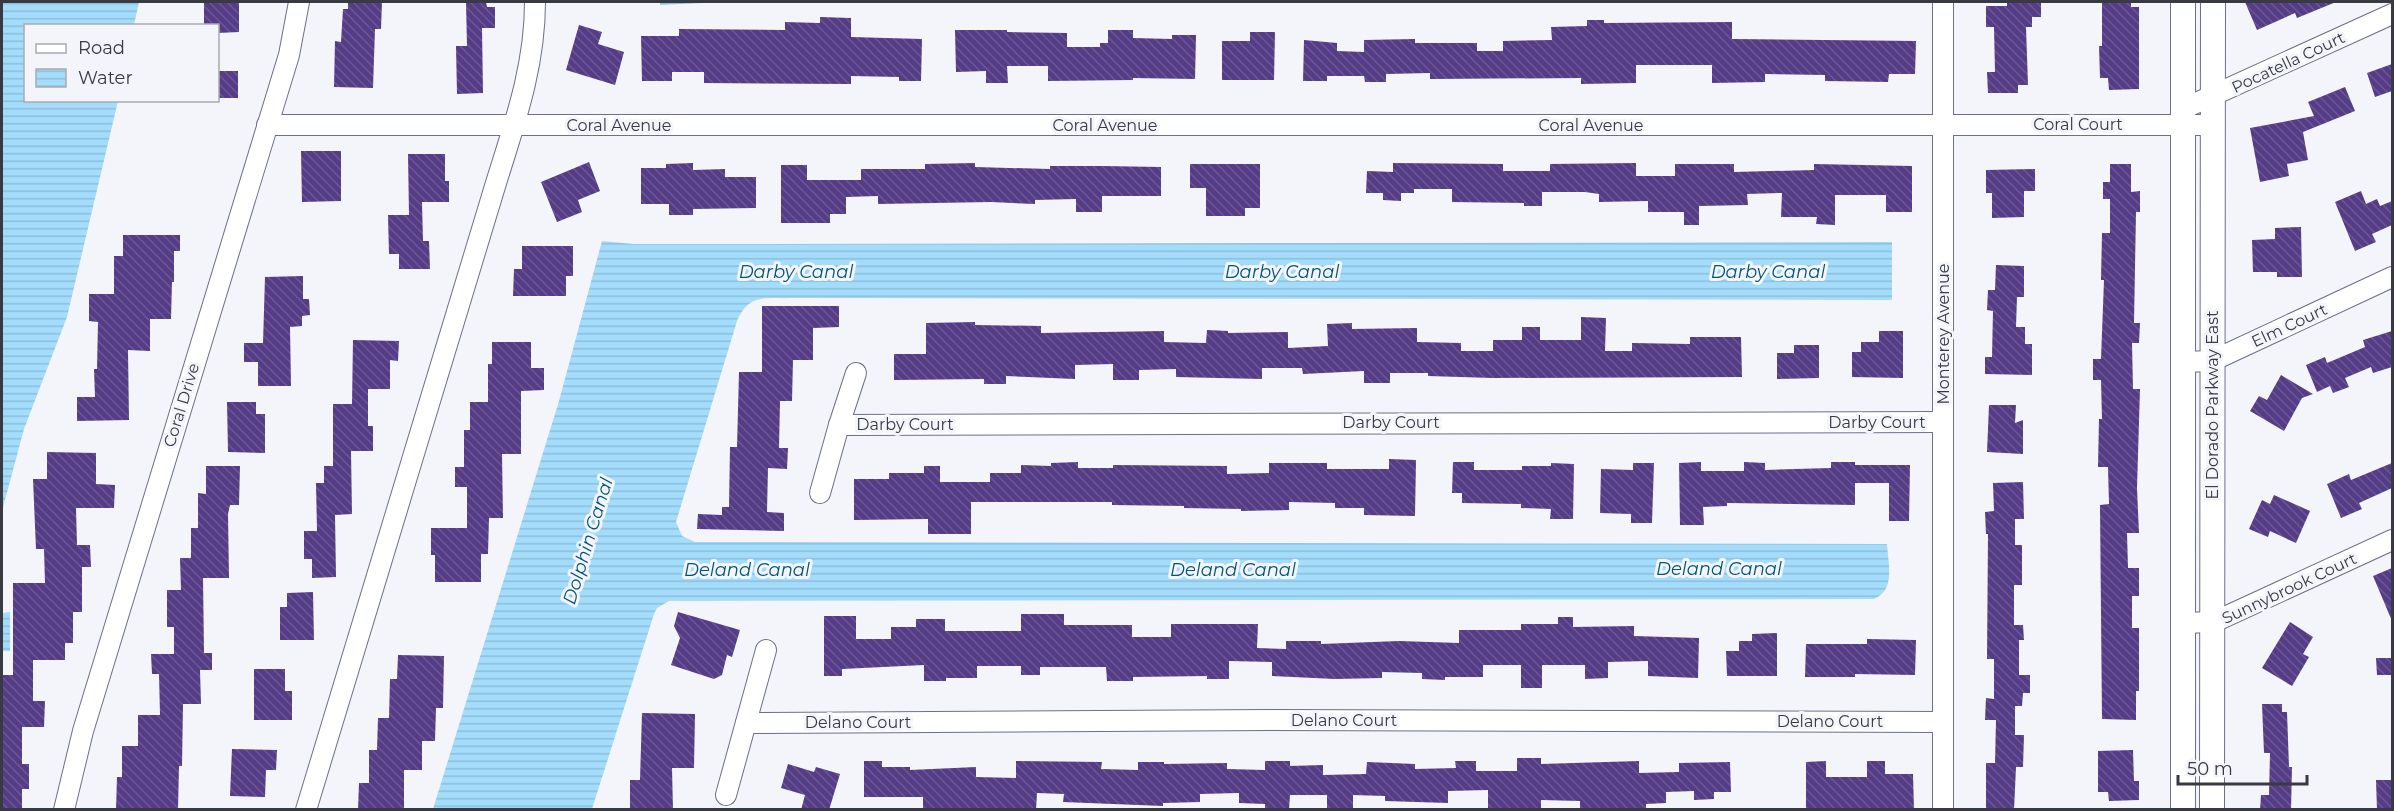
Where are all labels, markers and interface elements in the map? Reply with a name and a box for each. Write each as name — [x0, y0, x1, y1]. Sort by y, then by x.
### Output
legend — [24, 24, 219, 102]
street label: Pocatella Court — [2229, 28, 2348, 97]
text: Road — [78, 37, 125, 59]
text: Water — [78, 67, 133, 89]
street label: Coral Court — [2033, 115, 2123, 134]
street label: Coral Avenue — [566, 116, 672, 135]
street label: Coral Avenue — [1052, 116, 1158, 135]
street label: Coral Avenue — [1538, 116, 1644, 135]
water label: Darby Canal — [739, 261, 853, 283]
water label: Darby Canal — [1225, 261, 1339, 283]
water label: Darby Canal — [1711, 261, 1825, 283]
street label: Monterey Avenue — [1934, 263, 1953, 405]
street label: Elm Court — [2248, 299, 2330, 351]
street label: El Dorado Parkway East — [2203, 310, 2222, 499]
street label: Coral Drive — [160, 361, 203, 449]
street label: Darby Court — [1342, 413, 1440, 432]
street label: Darby Court — [1828, 413, 1926, 432]
street label: Darby Court — [856, 415, 954, 434]
water label: Dolphin Canal — [558, 475, 618, 607]
street label: Sunnybrook Court — [2219, 549, 2360, 628]
water label: Deland Canal — [1656, 558, 1782, 580]
water label: Deland Canal — [684, 559, 810, 581]
water label: Deland Canal — [1170, 559, 1296, 581]
street label: Delano Court — [1291, 711, 1398, 730]
street label: Delano Court — [1777, 712, 1884, 731]
street label: Delano Court — [805, 713, 912, 732]
scale bar — [2178, 748, 2307, 786]
text: 50 m — [2187, 758, 2233, 780]

